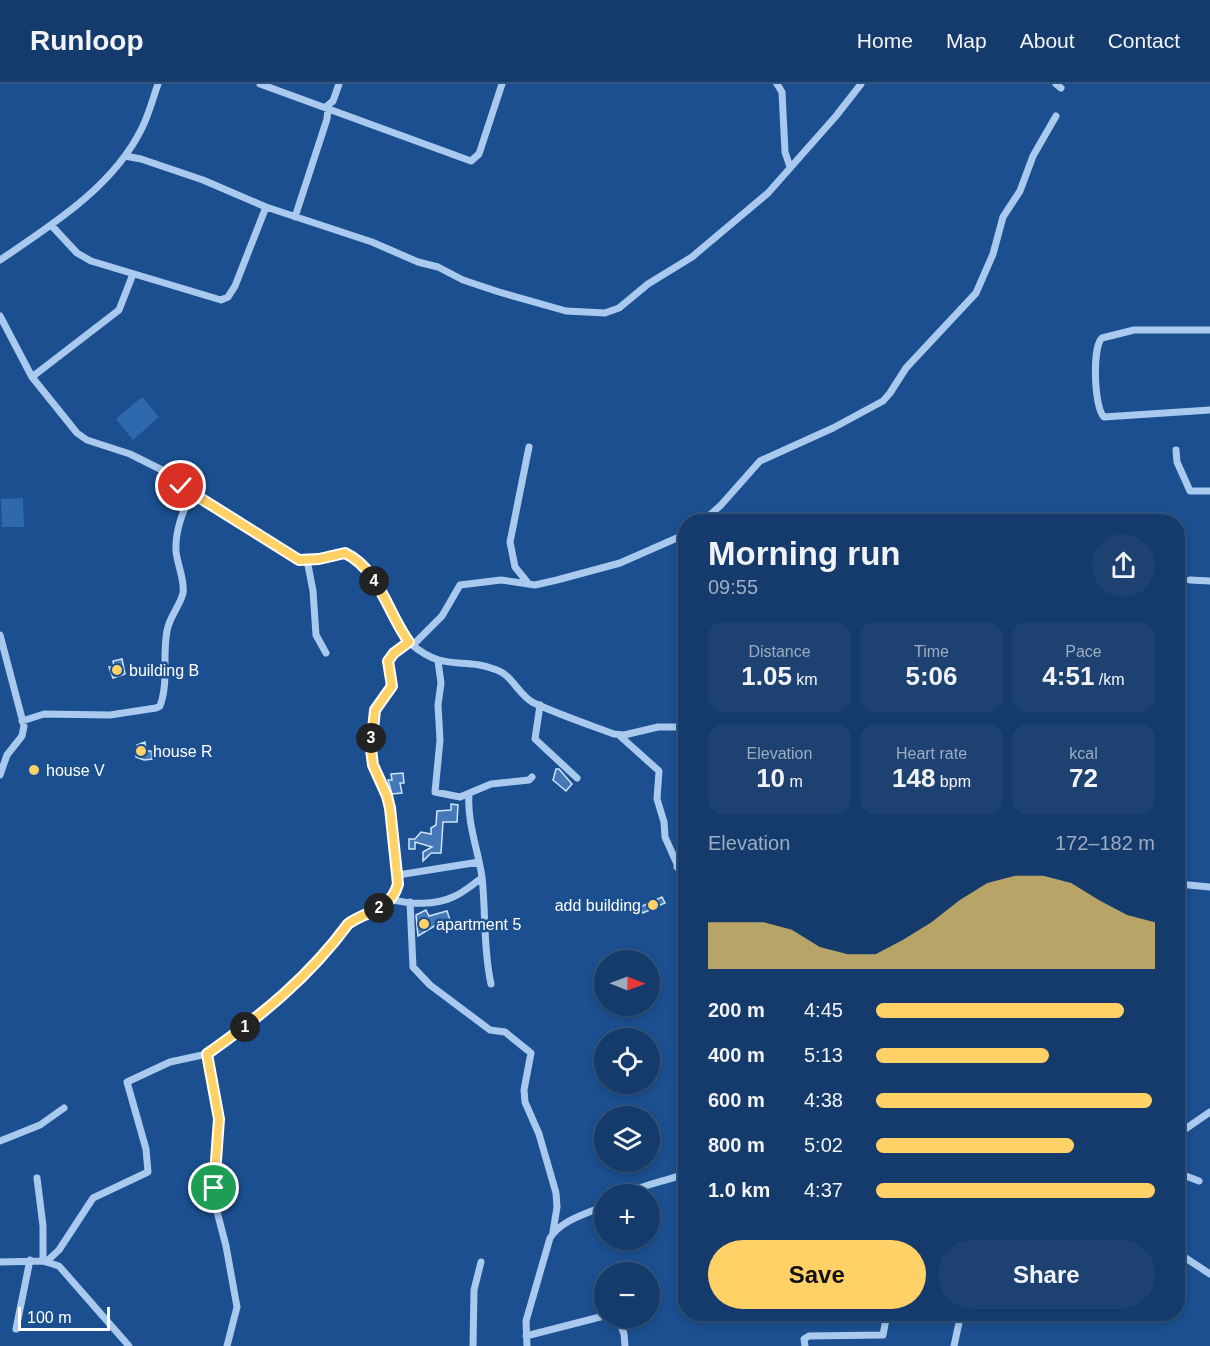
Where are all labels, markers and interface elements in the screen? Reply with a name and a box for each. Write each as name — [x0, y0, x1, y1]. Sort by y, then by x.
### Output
text: Runloop — [30, 25, 144, 56]
text: Home — [857, 29, 913, 52]
text: Map — [946, 29, 987, 52]
text: About — [1020, 29, 1075, 52]
text: Contact — [1108, 29, 1180, 52]
pin — [155, 460, 206, 511]
icon: check — [164, 469, 197, 502]
button: share — [1092, 534, 1155, 597]
text: Morning run — [708, 535, 900, 572]
pin: 4 — [359, 566, 389, 596]
text: 4 — [370, 572, 378, 589]
text: 09:55 — [708, 576, 758, 598]
text: Distance — [748, 643, 811, 660]
text: Time — [914, 643, 949, 660]
text: Pace — [1065, 643, 1102, 660]
text: 1.05 — [741, 661, 792, 691]
text: 5:06 — [905, 661, 958, 691]
text: 4:51 — [1042, 661, 1094, 691]
place label: building B — [129, 662, 199, 679]
marker: building B — [110, 663, 124, 677]
text: km — [792, 671, 818, 688]
text: /km — [1094, 671, 1125, 688]
pin: 3 — [356, 723, 386, 753]
text: 3 — [367, 729, 375, 746]
place label: house R — [153, 743, 213, 760]
marker: house R — [134, 744, 148, 758]
text: Elevation — [747, 745, 812, 762]
text: Heart rate — [896, 745, 967, 762]
text: kcal — [1069, 745, 1098, 762]
place label: house V — [46, 762, 105, 779]
marker: house V — [27, 763, 41, 777]
text: 10 — [756, 763, 785, 793]
text: 148 — [892, 763, 935, 793]
text: 72 — [1069, 763, 1098, 793]
text: m — [785, 773, 803, 790]
text: bpm — [935, 773, 971, 790]
text: Elevation — [708, 832, 790, 854]
text: 172–182 m — [1055, 832, 1155, 854]
pin: 2 — [364, 893, 394, 923]
place label: add building — [555, 897, 641, 914]
marker: add building — [646, 898, 660, 912]
text: 2 — [375, 899, 383, 916]
place label: apartment 5 — [436, 916, 521, 933]
marker: apartment 5 — [417, 917, 431, 931]
north arrow — [594, 950, 660, 1016]
map controls — [594, 950, 660, 1328]
text: 200 m — [708, 999, 765, 1021]
text: 4:45 — [804, 999, 843, 1021]
pin: 1 — [230, 1012, 260, 1042]
text: 1 — [241, 1018, 249, 1035]
button: locate — [594, 1028, 660, 1094]
text: 400 m — [708, 1044, 765, 1066]
text: 5:13 — [804, 1044, 843, 1066]
text: 600 m — [708, 1089, 765, 1111]
text: 4:38 — [804, 1089, 843, 1111]
button: layers — [594, 1106, 660, 1172]
text: 800 m — [708, 1134, 765, 1156]
text: 5:02 — [804, 1134, 843, 1156]
pin — [188, 1162, 239, 1213]
icon: arrive — [197, 1171, 230, 1204]
text: 1.0 km — [708, 1179, 770, 1201]
text: 4:37 — [804, 1179, 843, 1201]
button: + — [594, 1184, 660, 1250]
button: Save — [708, 1240, 926, 1309]
button: Share — [938, 1240, 1155, 1309]
button: − — [594, 1262, 660, 1328]
scale bar — [18, 1304, 110, 1332]
text: 100 m — [27, 1309, 71, 1326]

